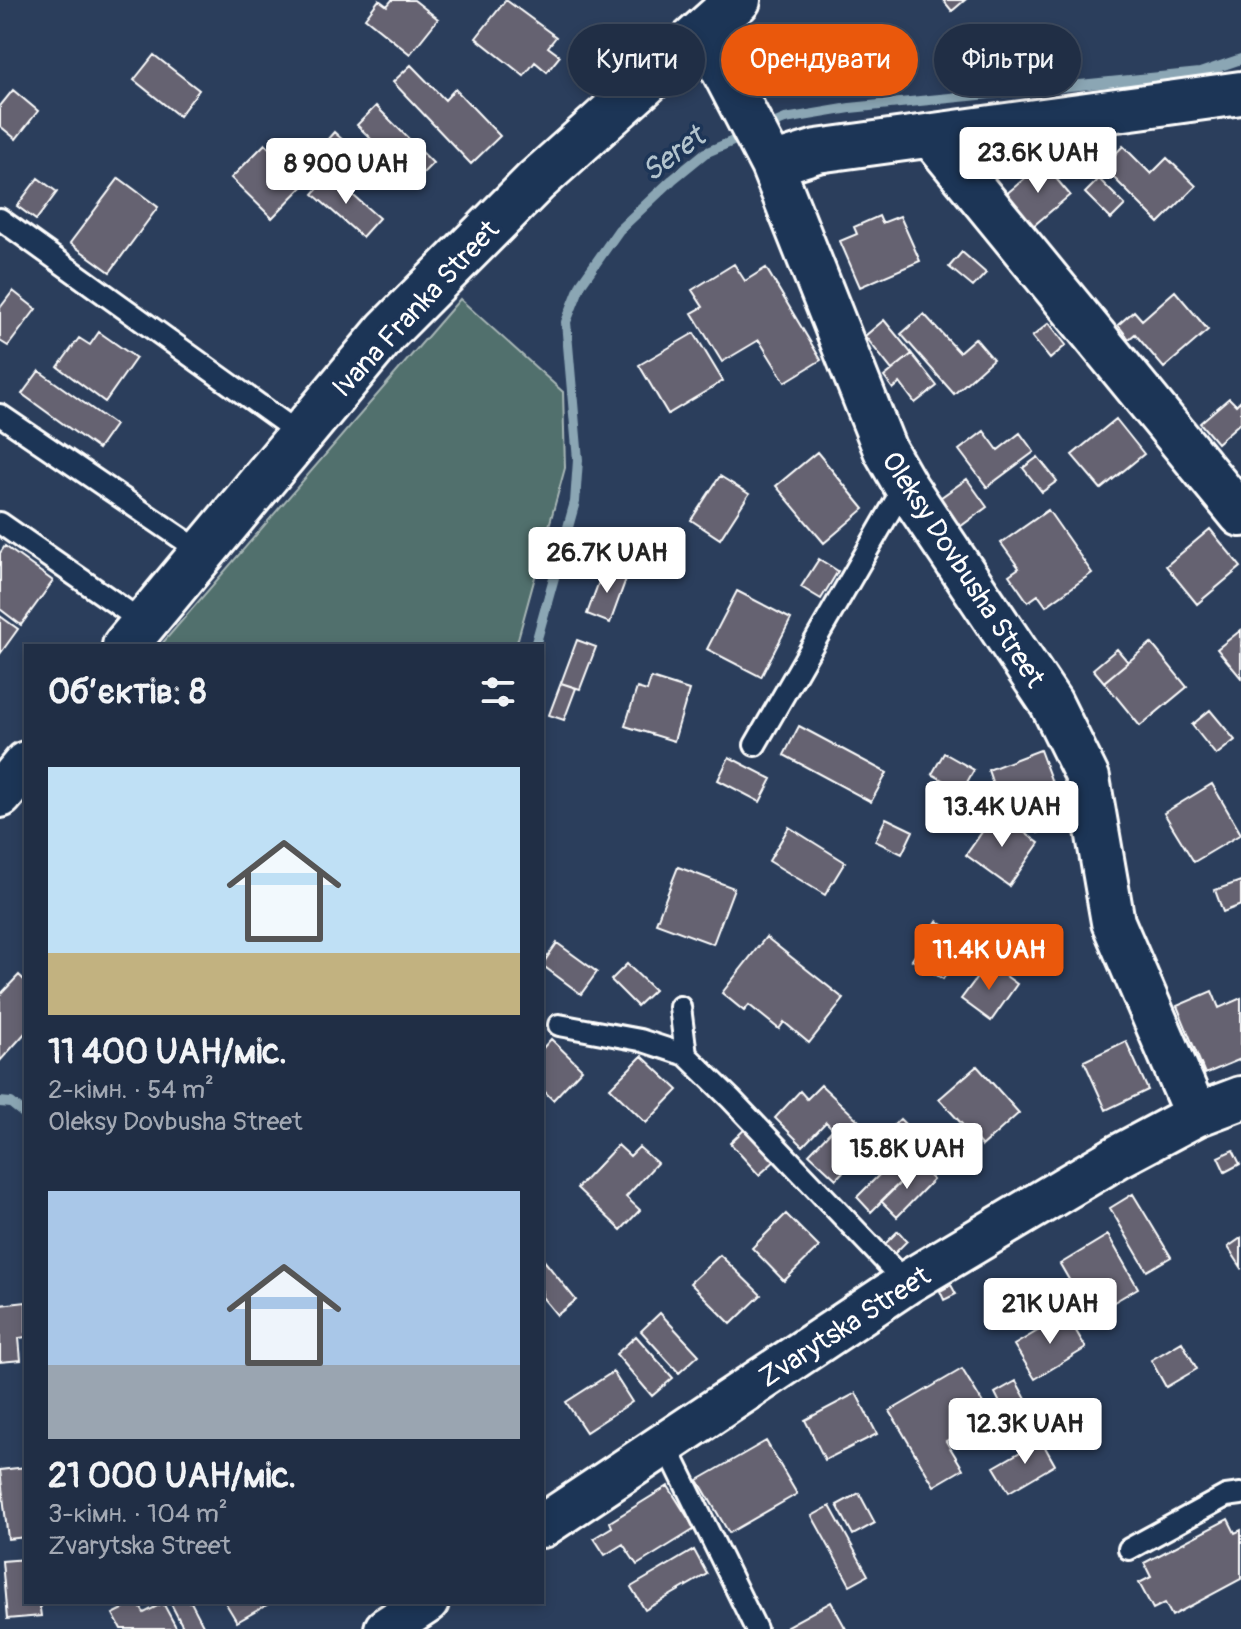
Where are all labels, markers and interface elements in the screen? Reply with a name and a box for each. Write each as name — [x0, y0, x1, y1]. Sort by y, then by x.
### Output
chip: Купити — [568, 24, 705, 96]
chip: Орендувати — [721, 24, 918, 96]
chip: Фільтри — [934, 24, 1081, 96]
water label: Seret — [635, 117, 714, 190]
pin: 23.6K UAH — [946, 127, 1130, 195]
text: 23.6K UAH — [978, 137, 1098, 169]
pin: 8 900 UAH — [254, 138, 438, 206]
text: 8 900 UAH — [284, 148, 408, 180]
street label: Ivana Franka Street — [325, 213, 508, 405]
street label: Oleksy Dovbusha Street — [873, 445, 1052, 695]
pin: 26.7K UAH — [515, 527, 699, 595]
text: 26.7K UAH — [547, 537, 667, 569]
icon: filters — [476, 670, 520, 714]
text: Об’єктів: 8 — [48, 671, 206, 714]
pin: 13.4K UAH — [910, 781, 1094, 849]
text: 13.4K UAH — [943, 791, 1061, 823]
icon: home — [212, 819, 356, 963]
pin: 11.4K UAH — [897, 924, 1081, 992]
text: 11.4K UAH — [933, 934, 1045, 966]
text: 11 400 UAH/міс. — [48, 1031, 287, 1074]
text: 2-кімн. · 54 m² — [48, 1074, 214, 1106]
text: Oleksy Dovbusha Street — [48, 1106, 303, 1138]
pin: 15.8K UAH — [815, 1123, 999, 1191]
text: 15.8K UAH — [850, 1133, 964, 1165]
icon: home — [212, 1243, 356, 1387]
street label: Zvarytska Street — [753, 1258, 938, 1396]
pin: 21K UAH — [976, 1278, 1124, 1346]
text: 21K UAH — [1002, 1288, 1098, 1320]
pin: 12.3K UAH — [933, 1398, 1117, 1466]
text: 12.3K UAH — [967, 1408, 1083, 1440]
text: 21 000 UAH/міс. — [48, 1455, 296, 1498]
text: 3-кімн. · 104 m² — [48, 1498, 228, 1530]
text: Zvarytska Street — [48, 1530, 231, 1562]

